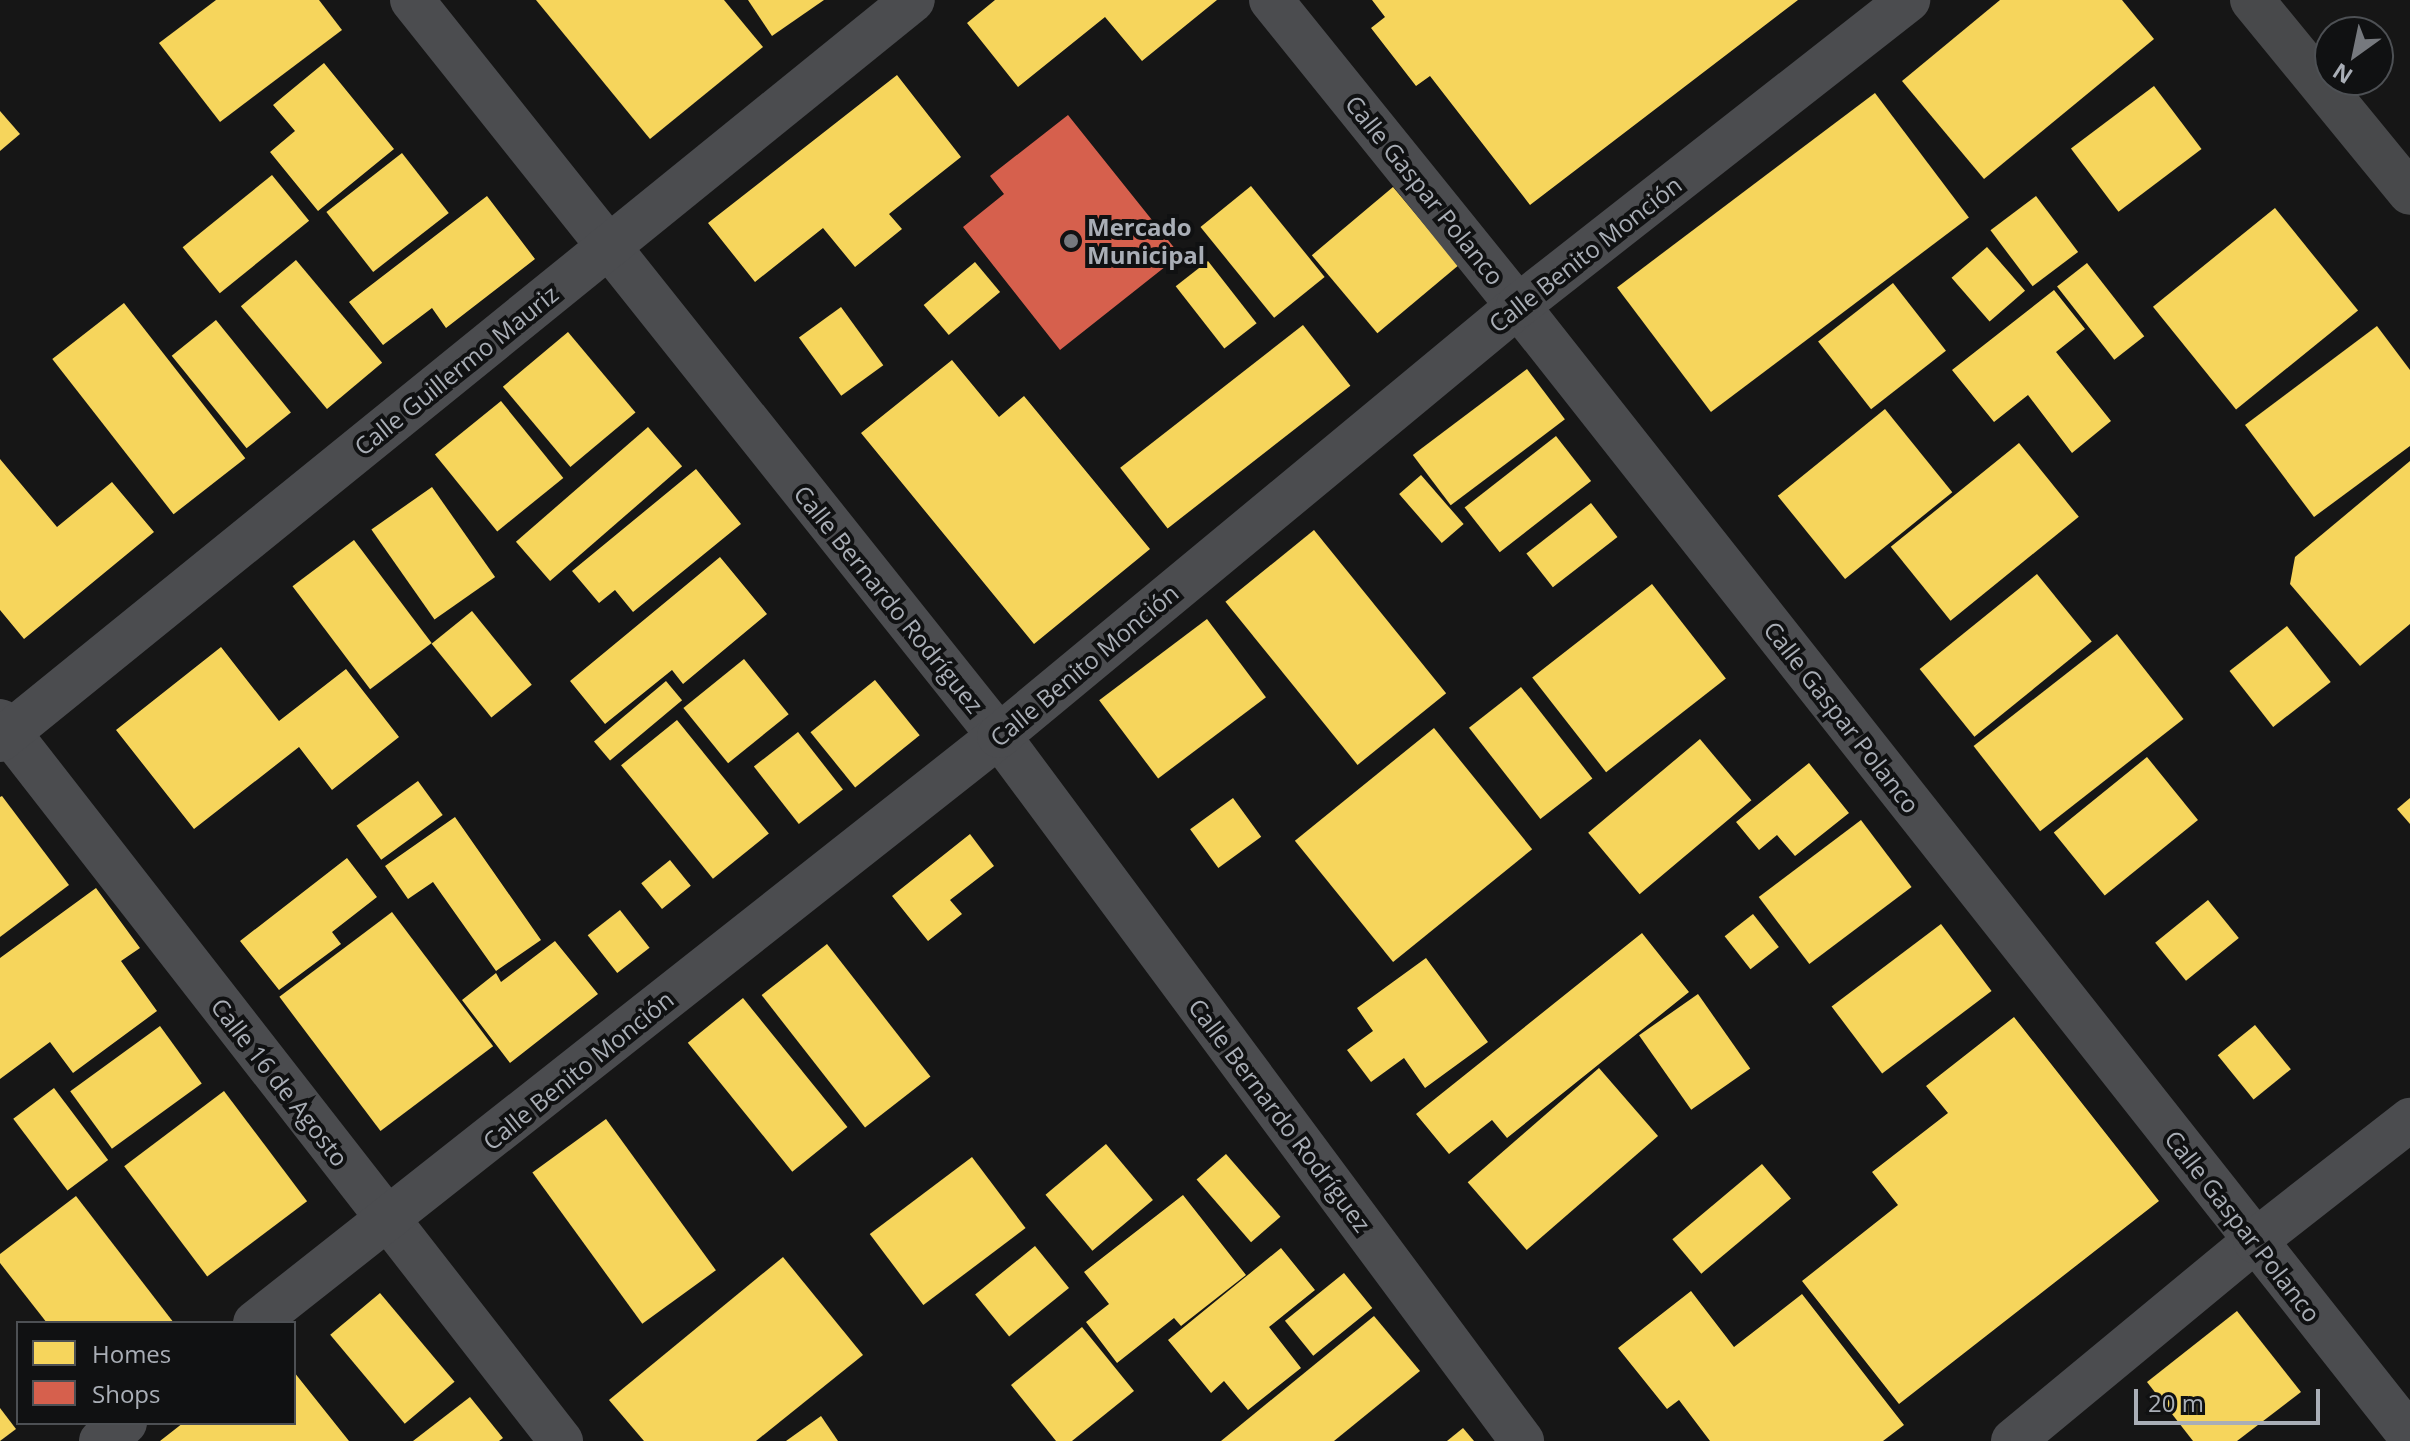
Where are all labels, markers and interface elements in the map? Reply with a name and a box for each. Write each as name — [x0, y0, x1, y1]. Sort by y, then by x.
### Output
north arrow — [2314, 16, 2394, 96]
text: N — [2326, 57, 2358, 92]
street label: Calle Gaspar Polanco — [1340, 89, 1510, 291]
street label: Calle Benito Monción — [1483, 170, 1687, 338]
place label: Mercado Municipal — [1087, 213, 1205, 269]
marker: Mercado Municipal — [1062, 232, 1080, 250]
street label: Calle Guillermo Mauriz — [348, 279, 564, 461]
street label: Calle Bernardo Rodríguez — [788, 479, 990, 719]
street label: Calle Benito Monción — [984, 578, 1184, 752]
street label: Calle Gaspar Polanco — [1758, 615, 1926, 819]
street label: Calle Benito Monción — [477, 984, 679, 1156]
street label: Calle 16 de Agosto — [205, 992, 355, 1172]
street label: Calle Bernardo Rodríguez — [1183, 993, 1377, 1237]
street label: Calle Gaspar Polanco — [2159, 1124, 2327, 1328]
legend — [16, 1321, 296, 1425]
text: Homes — [92, 1337, 171, 1370]
scale bar — [2138, 1373, 2324, 1423]
text: Shops — [92, 1377, 160, 1410]
text: 20 m — [2148, 1386, 2204, 1419]

